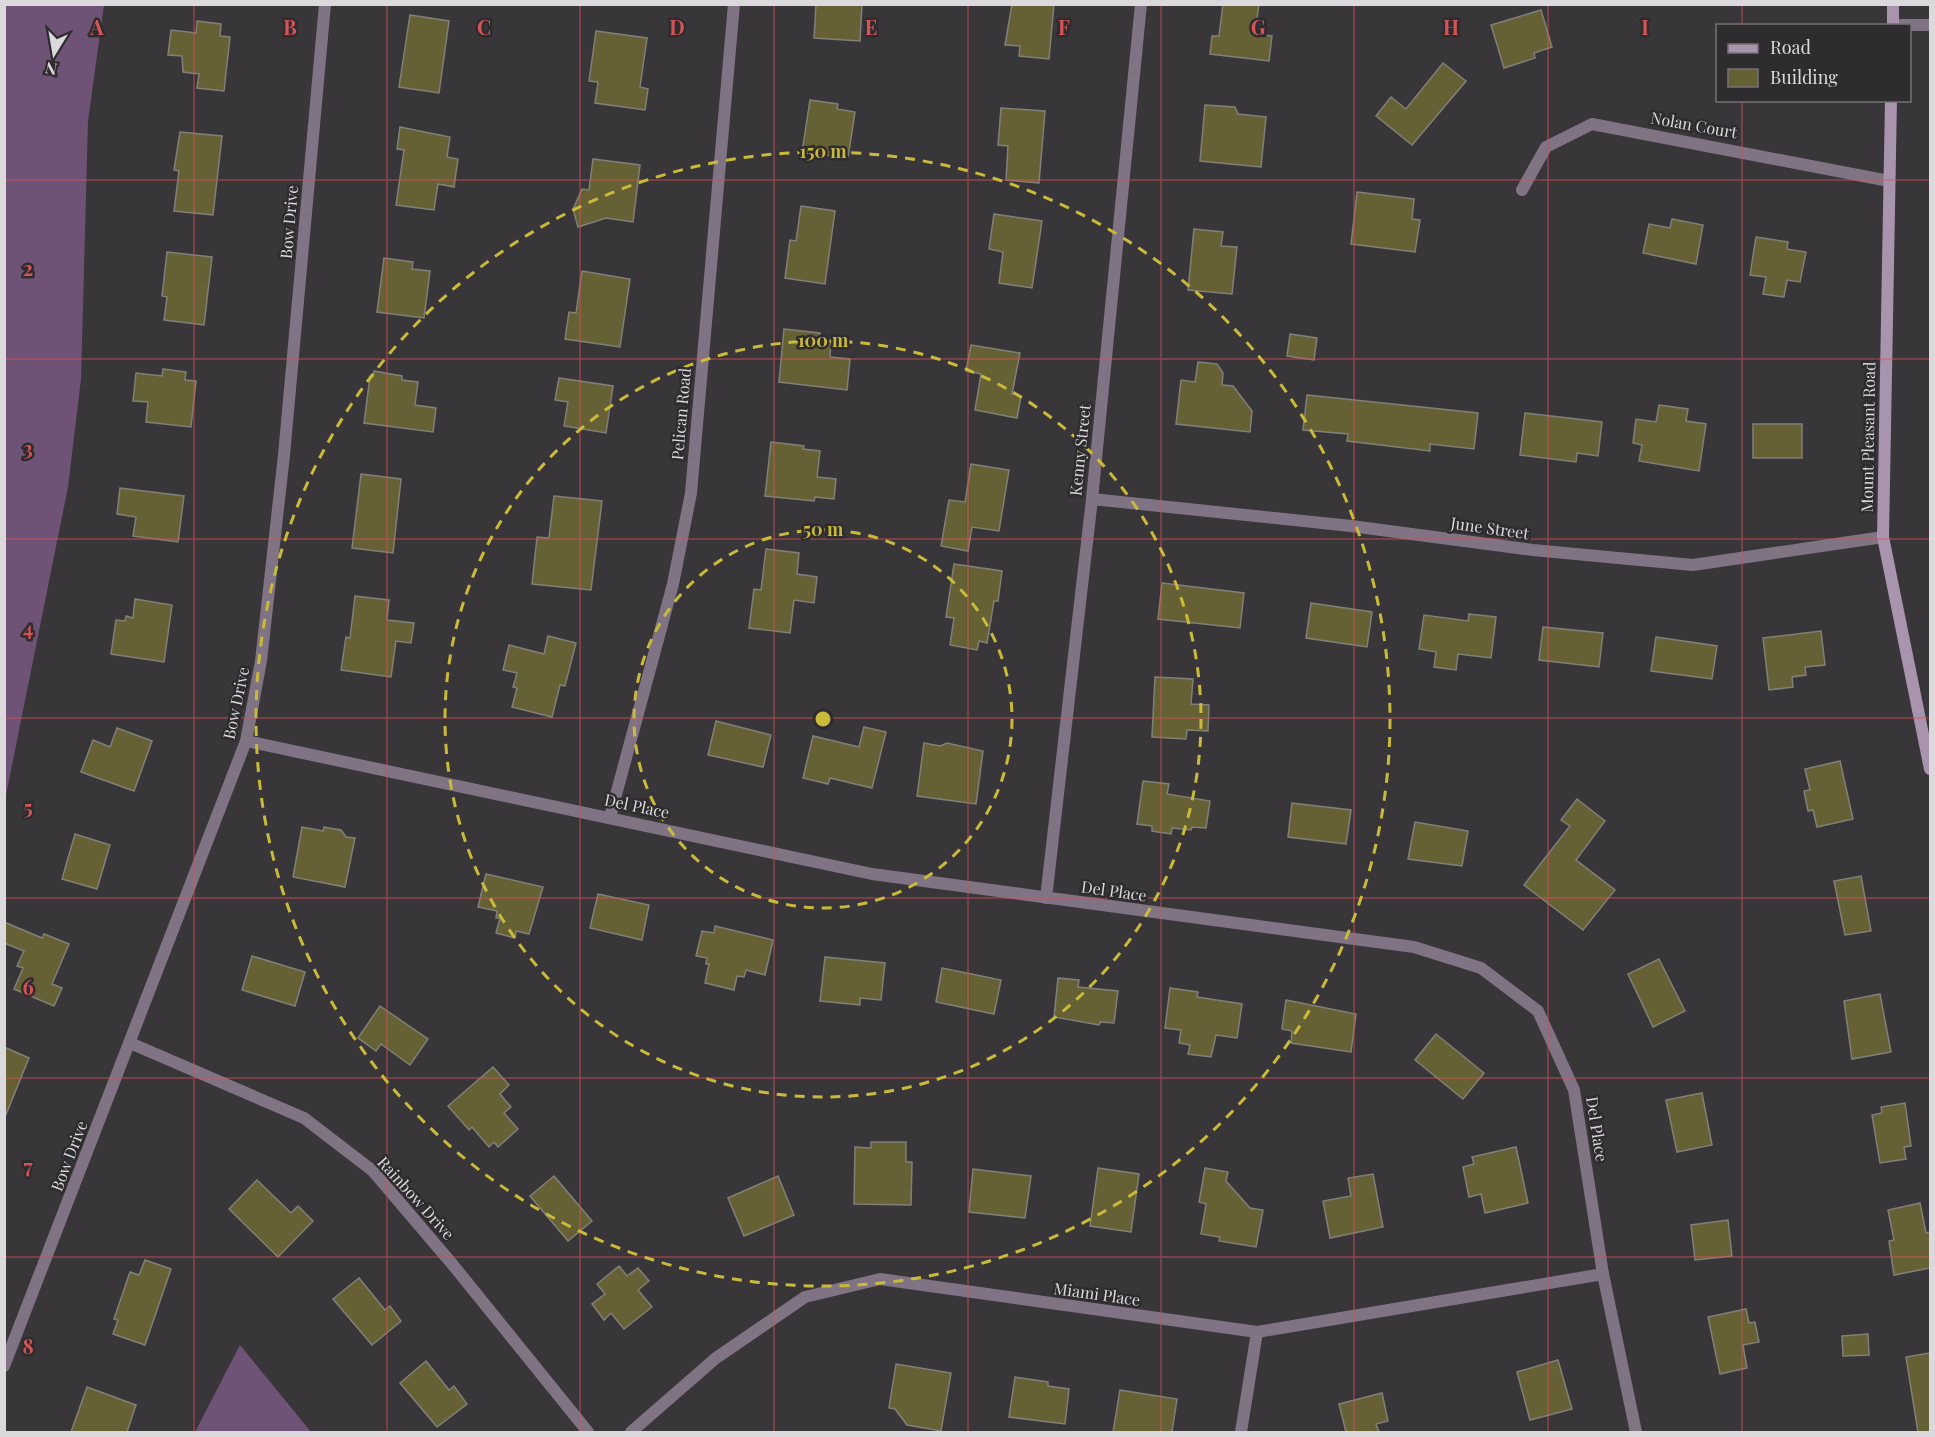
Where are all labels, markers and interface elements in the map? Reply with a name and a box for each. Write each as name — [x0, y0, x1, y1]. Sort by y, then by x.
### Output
text: A — [89, 13, 104, 40]
text: B — [283, 13, 297, 40]
text: C — [477, 13, 491, 40]
text: D — [669, 13, 685, 40]
text: E — [865, 13, 877, 40]
text: F — [1058, 13, 1070, 40]
text: G — [1251, 13, 1266, 40]
text: H — [1443, 13, 1459, 40]
text: I — [1641, 13, 1649, 40]
north arrow — [24, 24, 84, 84]
legend — [1716, 24, 1911, 102]
text: Road — [1770, 35, 1811, 59]
text: N — [43, 58, 59, 81]
text: Building — [1770, 65, 1838, 89]
street label: Nolan Court — [1649, 107, 1739, 143]
text: 150 m — [799, 139, 847, 163]
street label: Bow Drive — [275, 184, 302, 260]
text: 2 — [23, 254, 33, 281]
text: 100 m — [798, 328, 849, 352]
street label: Mount Pleasant Road — [1856, 361, 1879, 513]
street label: Pelican Road — [666, 367, 695, 461]
street label: Kenny Street — [1064, 403, 1095, 497]
text: 3 — [23, 434, 33, 461]
street label: June Street — [1449, 511, 1531, 543]
text: 50 m — [803, 517, 844, 541]
text: 4 — [23, 614, 33, 641]
street label: Bow Drive — [218, 665, 253, 741]
centre of rings — [813, 709, 833, 729]
street label: Del Place — [603, 788, 671, 823]
text: 5 — [23, 793, 33, 820]
street label: Del Place — [1080, 876, 1148, 905]
text: 6 — [22, 973, 34, 1000]
street label: Del Place — [1582, 1095, 1613, 1163]
street label: Bow Drive — [46, 1118, 92, 1194]
text: 7 — [23, 1152, 33, 1179]
street label: Rainbow Drive — [373, 1152, 459, 1244]
street label: Miami Place — [1052, 1277, 1142, 1310]
text: 8 — [22, 1332, 34, 1359]

